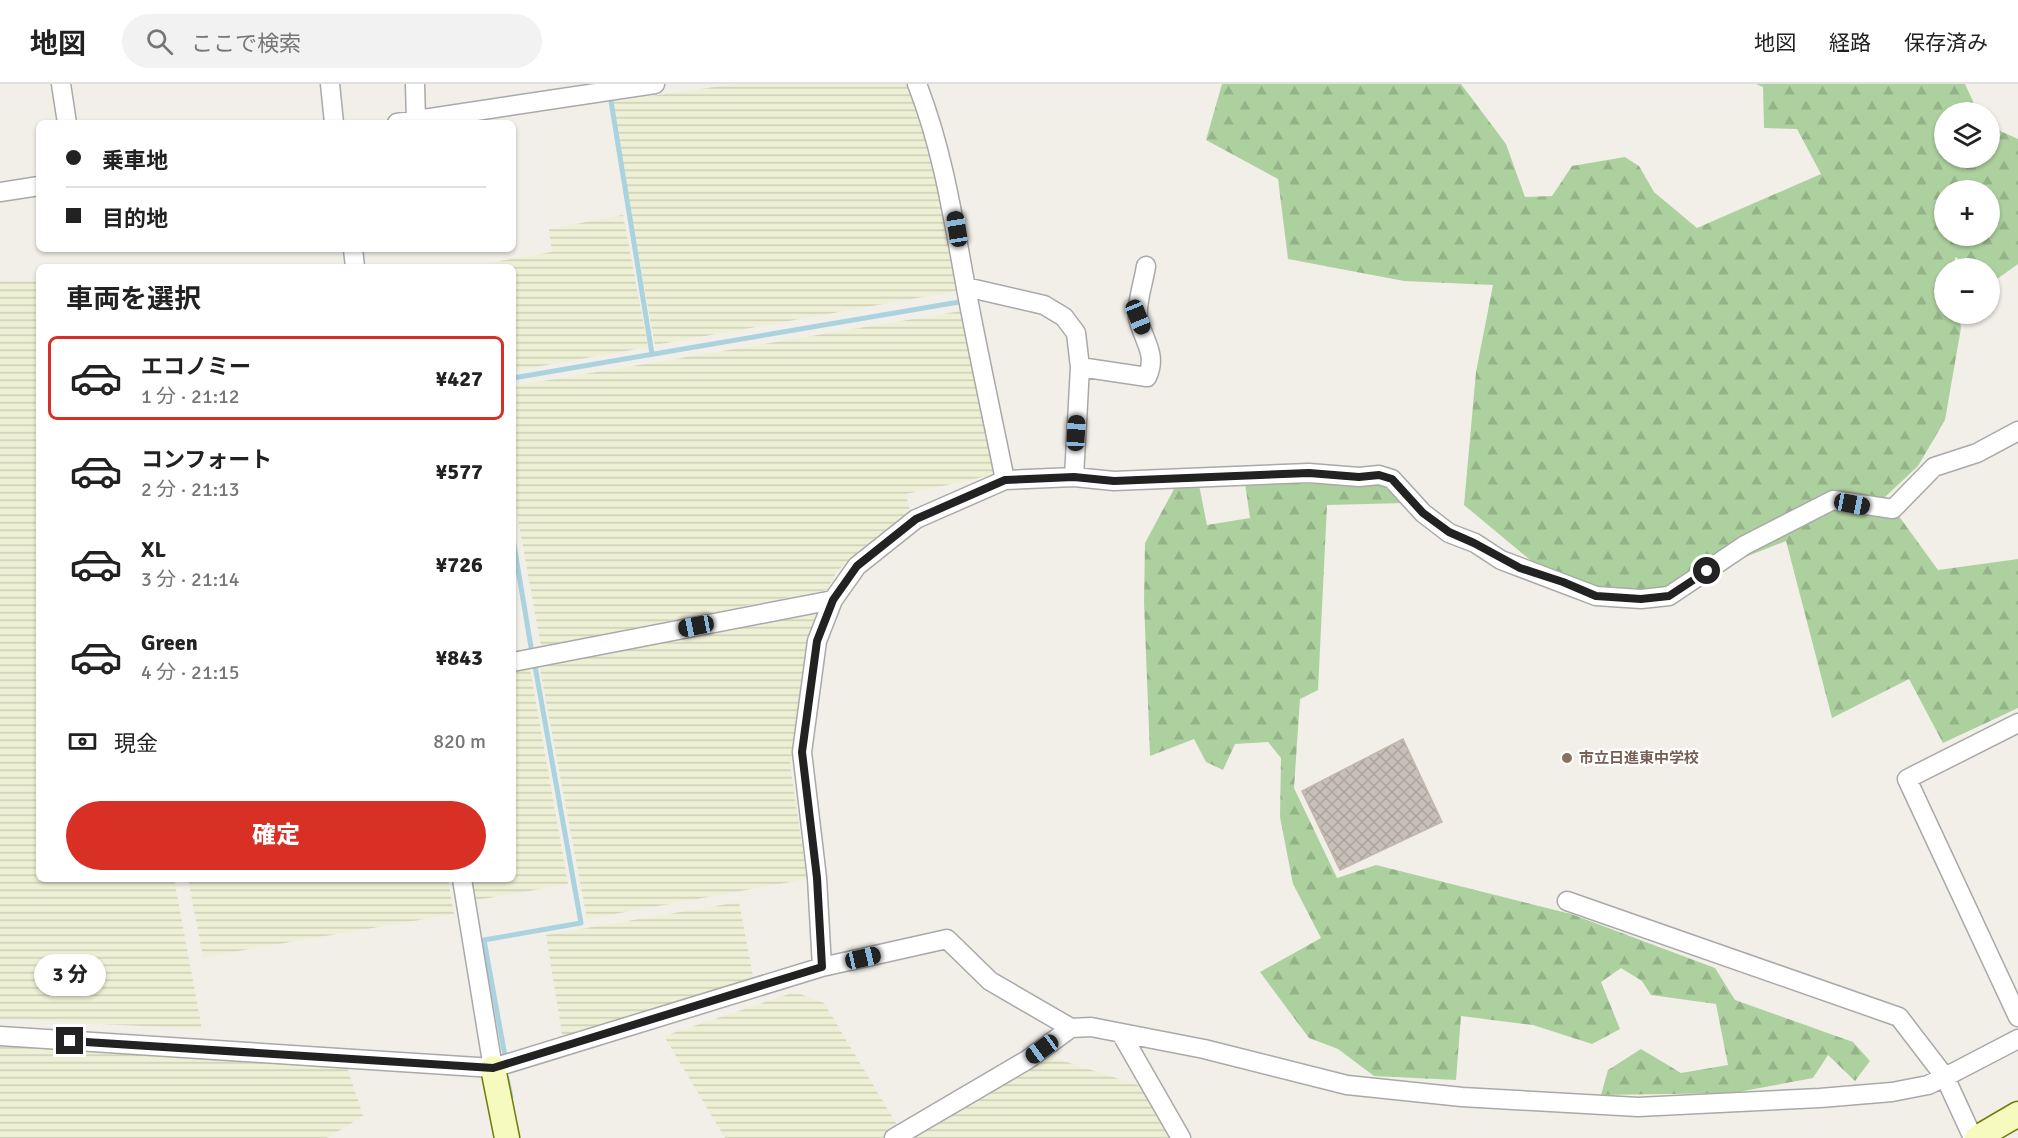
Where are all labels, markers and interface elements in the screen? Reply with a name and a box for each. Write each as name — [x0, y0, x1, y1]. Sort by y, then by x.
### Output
search box — [122, 14, 542, 68]
icon: search — [143, 25, 176, 58]
text: 地図 — [30, 27, 86, 61]
text: ここで検索 — [191, 30, 301, 57]
text: 地図 — [1754, 30, 1796, 56]
text: 経路 — [1829, 30, 1871, 56]
text: 保存済み — [1904, 30, 1988, 56]
map controls — [1934, 102, 2000, 324]
button: layers — [1934, 102, 2000, 168]
text: 乗車地 — [102, 147, 168, 174]
button: + — [1934, 180, 2000, 246]
text: 目的地 — [102, 205, 168, 232]
car — [945, 210, 969, 248]
button: − — [1934, 258, 2000, 324]
text: 車両を選択 — [66, 283, 201, 316]
car — [1123, 297, 1153, 337]
icon: car — [69, 351, 123, 405]
text: エコノミー — [141, 353, 251, 380]
text: ¥427 — [435, 365, 483, 392]
text: 1 分 · 21:12 — [141, 384, 240, 409]
car — [1066, 415, 1086, 451]
icon: car — [69, 444, 123, 498]
text: コンフォート — [141, 446, 272, 473]
text: ¥577 — [435, 458, 483, 485]
text: 2 分 · 21:13 — [141, 477, 240, 502]
car — [1833, 492, 1871, 516]
text: XL — [141, 536, 166, 563]
icon: car — [69, 537, 123, 591]
text: ¥726 — [435, 551, 483, 578]
route start — [1693, 557, 1720, 584]
text: 3 分 · 21:14 — [141, 567, 240, 592]
car — [677, 614, 715, 638]
text: Green — [141, 629, 198, 656]
icon: car — [69, 630, 123, 684]
text: ¥843 — [435, 644, 483, 671]
text: 4 分 · 21:15 — [141, 660, 240, 685]
icon: cash — [66, 725, 99, 758]
text: 820 m — [433, 729, 486, 754]
text: 現金 — [114, 730, 158, 757]
place label: 市立日進東中学校 — [1579, 749, 1699, 767]
marker: 市立日進東中学校 — [1560, 751, 1574, 765]
button: 確定 — [66, 801, 486, 870]
car — [843, 945, 883, 971]
callout: 3 分 — [34, 954, 106, 996]
text: 3 分 — [52, 962, 88, 987]
route end — [56, 1027, 83, 1054]
car — [1022, 1031, 1062, 1067]

